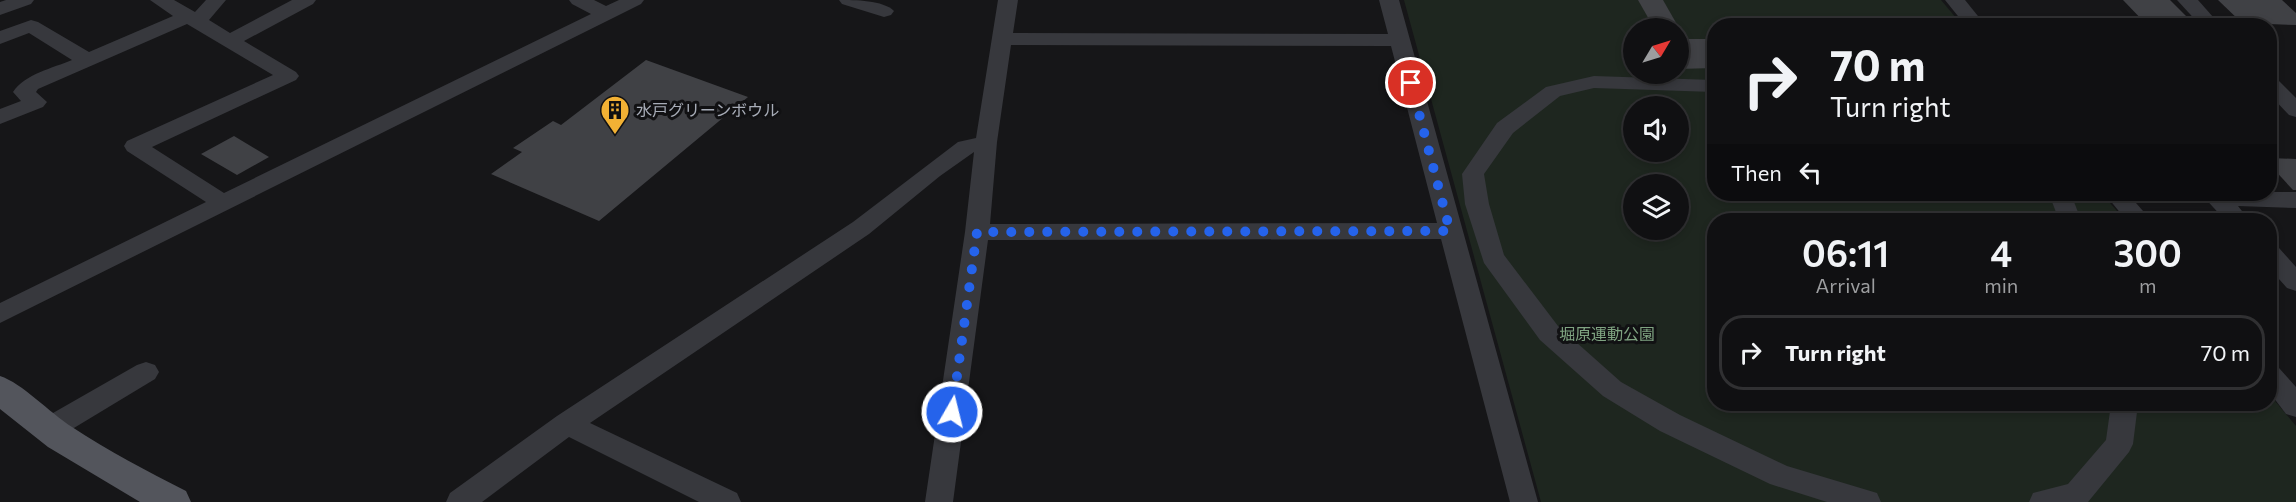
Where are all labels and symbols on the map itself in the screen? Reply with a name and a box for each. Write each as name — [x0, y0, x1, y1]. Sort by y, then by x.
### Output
north arrow — [1623, 18, 1689, 84]
pin — [1385, 57, 1436, 108]
building icon: 水戸グリーンボウル — [599, 94, 631, 136]
place label: 水戸グリーンボウル — [636, 100, 779, 119]
park label: 堀原運動公園 — [1559, 324, 1655, 343]
position arrow — [920, 380, 984, 444]

